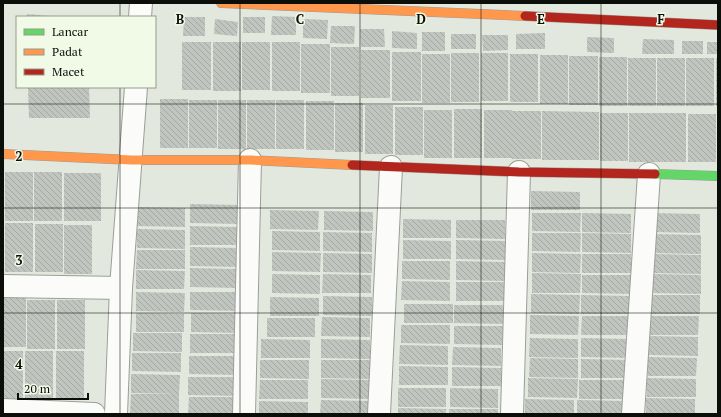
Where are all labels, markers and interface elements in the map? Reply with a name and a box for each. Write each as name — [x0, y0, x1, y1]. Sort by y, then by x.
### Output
text: B — [176, 10, 184, 28]
text: C — [296, 10, 304, 28]
text: D — [416, 10, 426, 28]
text: E — [537, 10, 545, 28]
text: F — [657, 10, 665, 28]
legend — [16, 16, 156, 88]
text: Lancar — [52, 24, 88, 39]
text: Padat — [52, 44, 83, 59]
text: Macet — [52, 64, 85, 79]
text: 2 — [15, 147, 23, 165]
text: 3 — [15, 251, 23, 269]
text: 4 — [15, 355, 23, 373]
scale bar — [18, 375, 88, 401]
text: 20 m — [24, 381, 51, 396]

